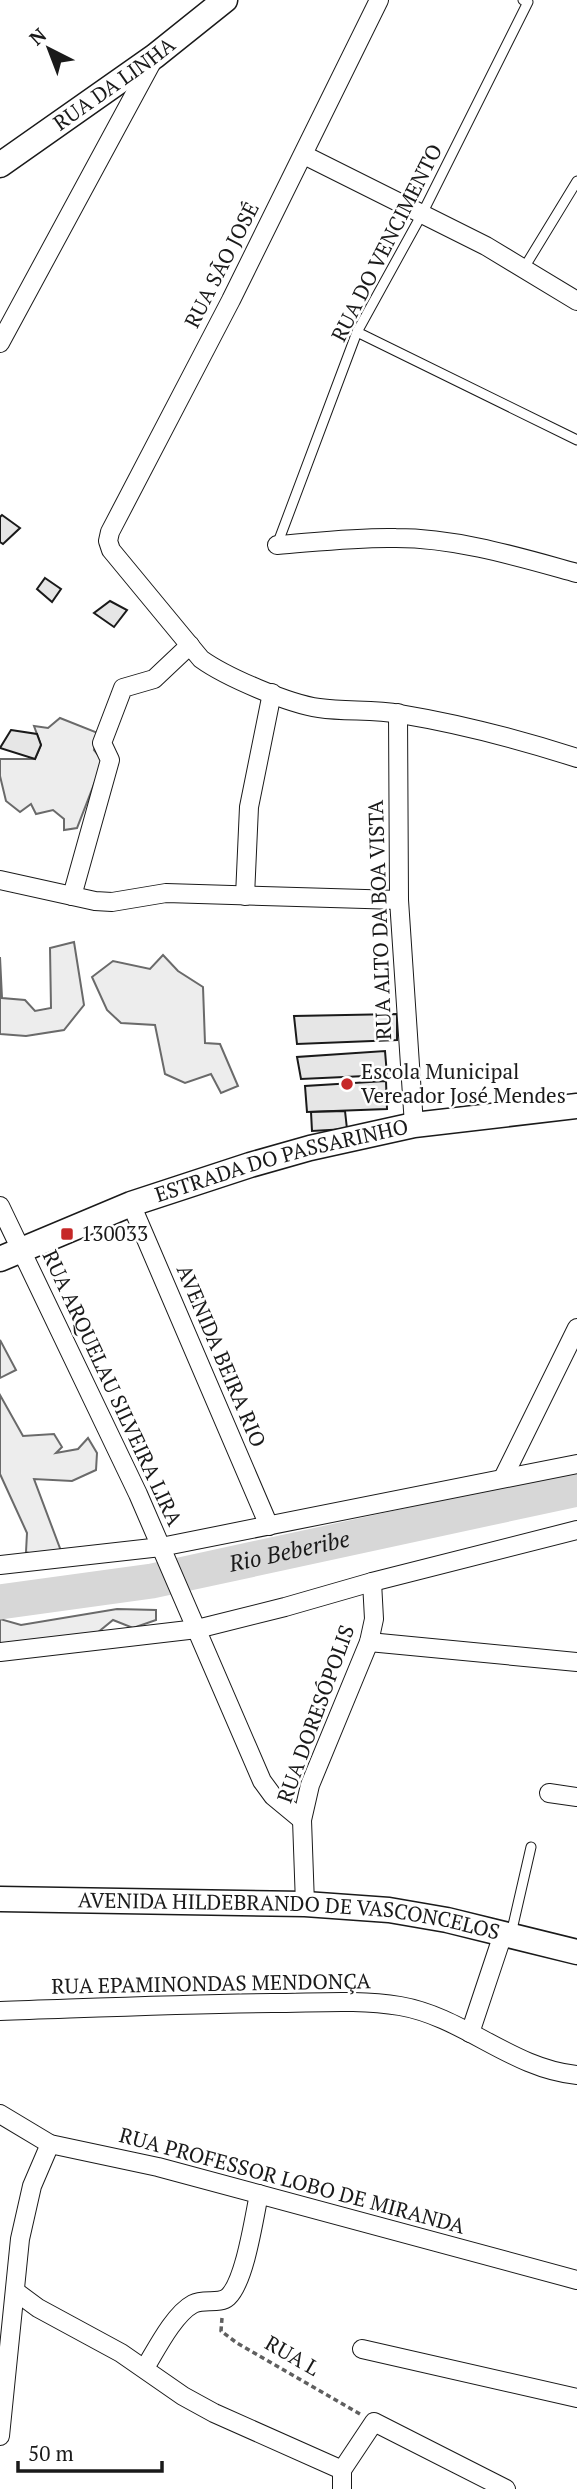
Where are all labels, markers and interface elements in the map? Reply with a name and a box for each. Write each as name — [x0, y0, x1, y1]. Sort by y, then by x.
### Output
north arrow — [14, 14, 84, 84]
text: N — [24, 21, 51, 50]
street label: RUA DA LINHA — [47, 30, 181, 136]
street label: RUA DO VENCIMENTO — [324, 139, 448, 346]
street label: RUA SÃO JOSÉ — [177, 197, 265, 332]
street label: RUA ALTO DA BOA VISTA — [361, 799, 397, 1041]
place label: Escola Municipal Vereador José Mendes — [361, 1057, 566, 1109]
marker: Escola Municipal Vereador José Mendes — [339, 1076, 355, 1092]
street label: ESTRADA DO PASSARINHO — [151, 1112, 411, 1208]
place label: 130033 — [81, 1219, 148, 1247]
marker: 130033 — [59, 1226, 75, 1242]
street label: RUA ARQUELAU SILVEIRA LIRA — [37, 1245, 190, 1531]
street label: AVENIDA BEIRA RIO — [171, 1260, 273, 1451]
water label: Rio Beberibe — [225, 1523, 353, 1579]
street label: RUA DORESÓPOLIS — [270, 1621, 360, 1806]
street label: AVENIDA HILDEBRANDO DE VASCONCELOS — [78, 1885, 503, 1946]
street label: RUA EPAMINONDAS MENDONÇA — [51, 1966, 372, 2000]
street label: RUA PROFESSOR LOBO DE MIRANDA — [116, 2120, 469, 2240]
street label: RUA L — [260, 2328, 325, 2382]
scale bar — [18, 2430, 161, 2474]
text: 50 m — [28, 2439, 74, 2467]

